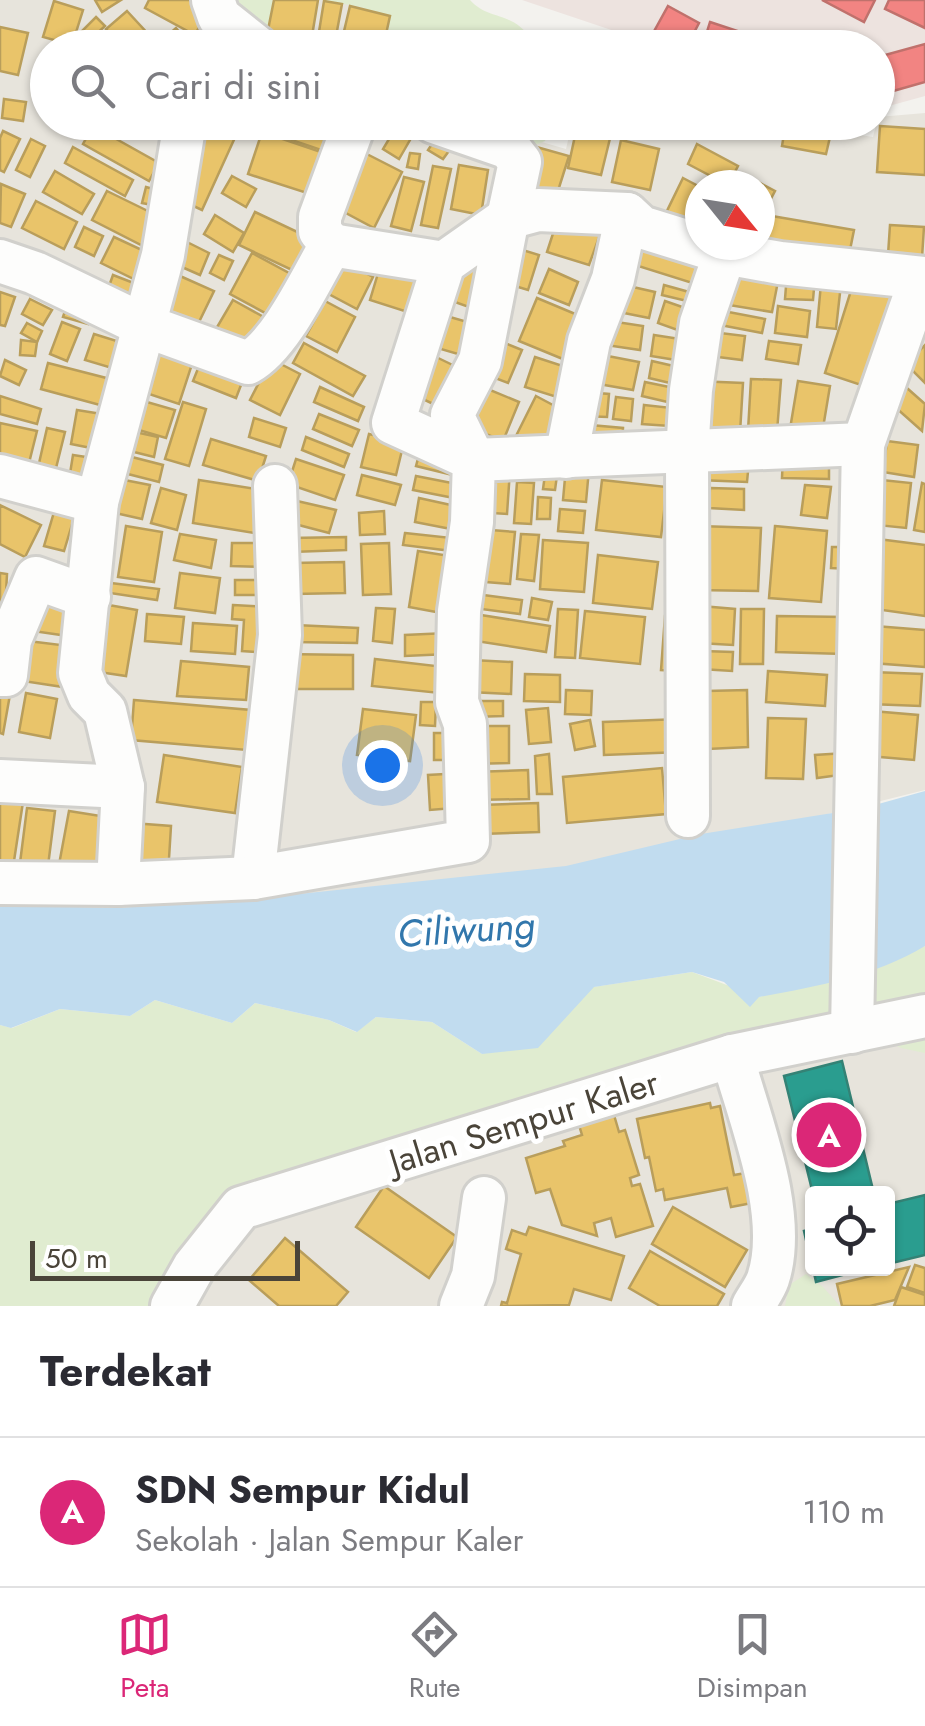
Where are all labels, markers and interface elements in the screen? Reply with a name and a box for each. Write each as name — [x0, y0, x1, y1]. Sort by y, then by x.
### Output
search box — [30, 30, 895, 140]
icon: search — [65, 58, 120, 113]
text: Cari di sini — [145, 58, 322, 113]
north arrow — [685, 170, 775, 260]
your location — [357, 740, 408, 791]
water label: Ciliwung — [395, 897, 537, 961]
street label: Jalan Sempur Kaler — [379, 1057, 665, 1188]
pin: A — [796, 1098, 862, 1172]
map controls — [805, 1186, 895, 1276]
button: locate — [805, 1186, 895, 1276]
scale bar — [30, 1236, 300, 1280]
text: 50 m — [45, 1238, 108, 1279]
text: Terdekat — [40, 1341, 211, 1402]
text: SDN Sempur Kidul — [135, 1462, 470, 1517]
text: A — [61, 1489, 84, 1535]
text: 110 m — [802, 1489, 885, 1535]
text: Sekolah · Jalan Sempur Kaler — [135, 1517, 524, 1563]
tab: Peta — [117, 1607, 172, 1708]
tab: Rute — [407, 1607, 462, 1708]
tab: Disimpan — [697, 1607, 808, 1708]

